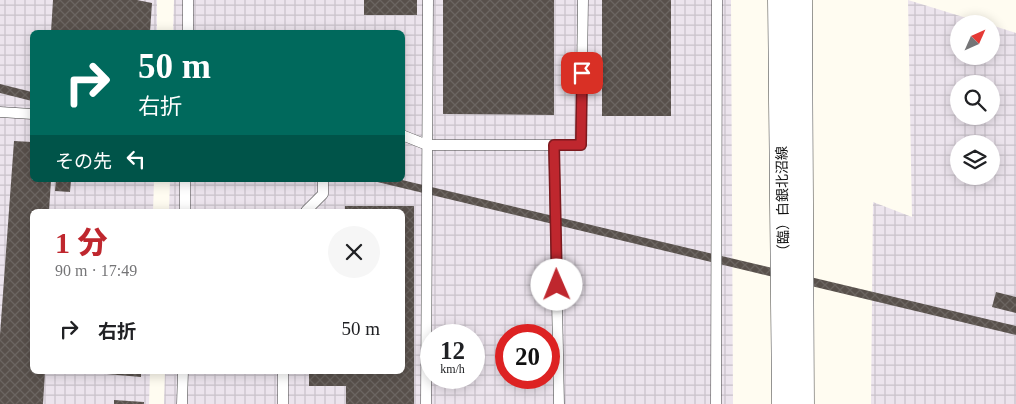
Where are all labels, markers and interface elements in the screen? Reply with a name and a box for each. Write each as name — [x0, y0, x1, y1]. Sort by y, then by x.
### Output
north arrow — [950, 15, 1000, 65]
map controls — [950, 15, 1000, 185]
text: 50 m — [138, 47, 211, 86]
icon: right — [55, 50, 120, 115]
pin — [561, 52, 603, 94]
icon: arrive — [568, 59, 596, 87]
button: search — [950, 75, 1000, 125]
text: 右折 — [138, 94, 182, 119]
button: layers — [950, 135, 1000, 185]
icon: left — [122, 145, 150, 173]
street label: （臨）白銀北沼線 — [774, 146, 791, 258]
text: その先 — [55, 151, 112, 172]
text: 1 分 — [55, 226, 108, 259]
button: close — [328, 226, 380, 278]
position arrow — [530, 258, 582, 310]
text: 90 m · 17:49 — [55, 262, 137, 279]
icon: right — [55, 315, 83, 343]
text: 50 m — [341, 318, 380, 339]
text: 右折 — [98, 321, 136, 342]
speed limit sign: 20 — [495, 324, 560, 389]
text: 12 — [440, 337, 465, 364]
text: km/h — [440, 362, 465, 376]

